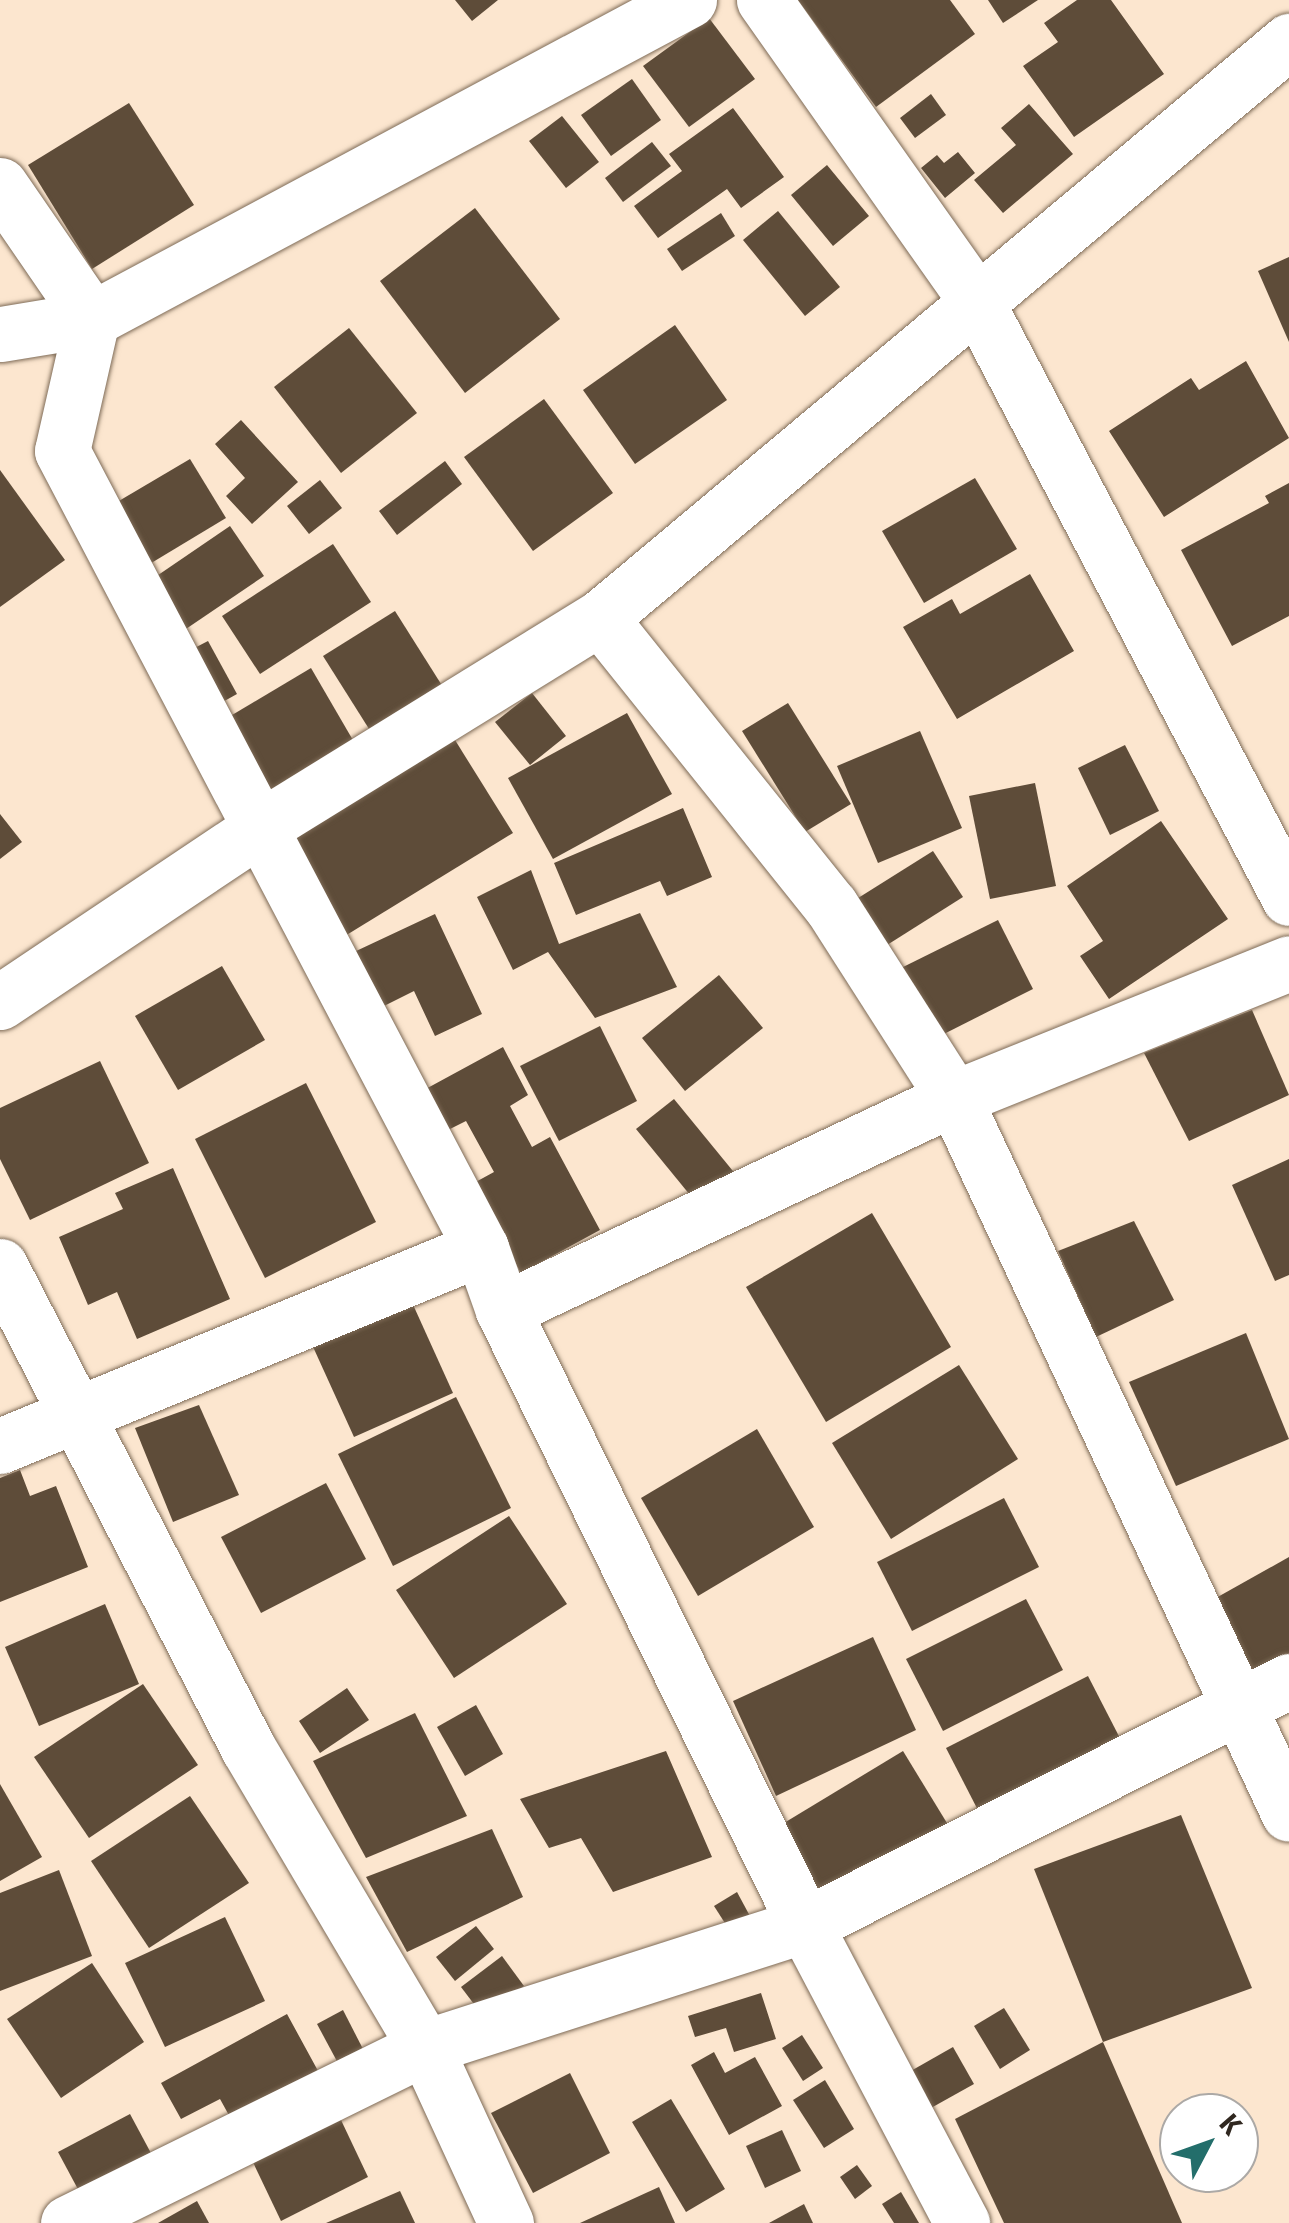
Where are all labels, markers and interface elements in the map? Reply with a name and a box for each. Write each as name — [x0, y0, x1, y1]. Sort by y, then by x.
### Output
north arrow — [1159, 2093, 1259, 2193]
text: K — [1213, 2107, 1248, 2141]

